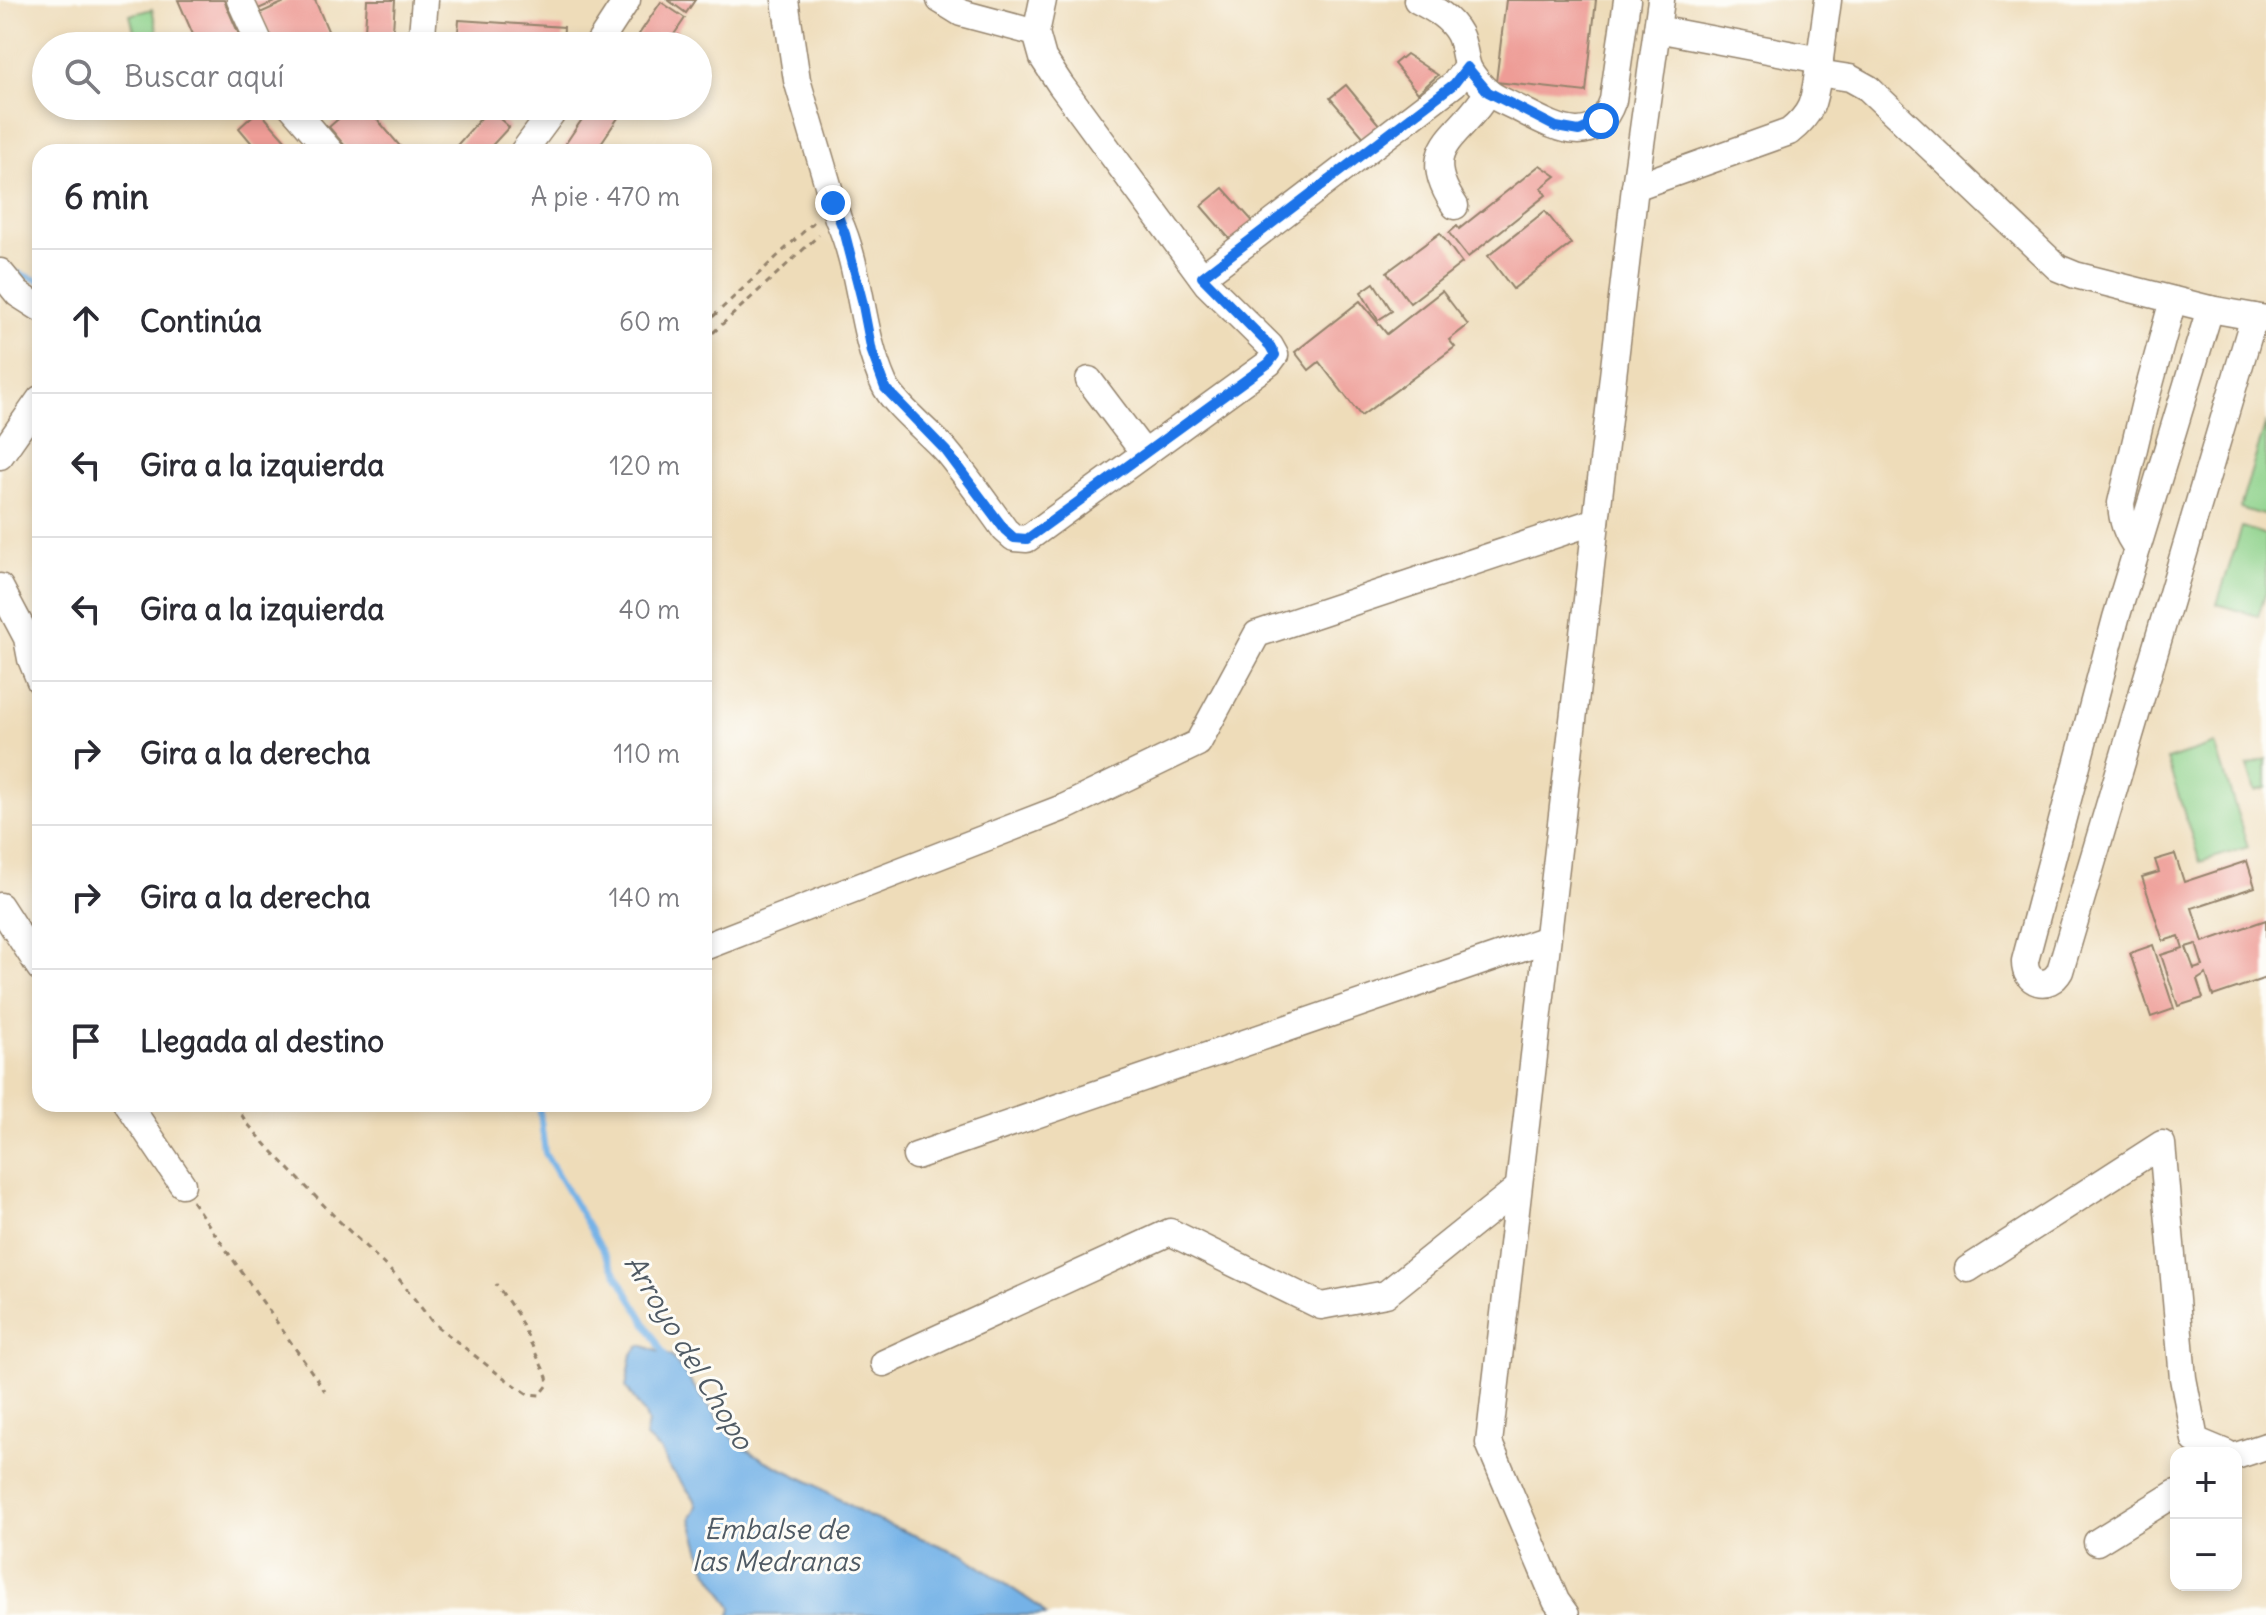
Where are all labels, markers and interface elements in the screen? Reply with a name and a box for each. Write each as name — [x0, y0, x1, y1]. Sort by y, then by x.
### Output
search box — [32, 32, 712, 120]
icon: search — [60, 54, 104, 98]
text: Buscar aquí — [124, 57, 284, 95]
route start — [1583, 103, 1619, 139]
text: 6 min — [64, 175, 149, 218]
text: A pie · 470 m — [531, 180, 680, 213]
route end — [815, 185, 851, 221]
icon: ahead — [64, 299, 108, 343]
text: Continúa — [140, 302, 262, 340]
text: 60 m — [619, 305, 680, 338]
icon: left — [64, 443, 108, 487]
text: Gira a la izquierda — [140, 446, 384, 484]
text: 120 m — [609, 449, 680, 482]
icon: left — [64, 587, 108, 631]
text: Gira a la izquierda — [140, 590, 384, 628]
text: 40 m — [619, 593, 680, 626]
icon: right — [64, 731, 108, 775]
text: Gira a la derecha — [140, 734, 371, 772]
text: 110 m — [613, 737, 680, 770]
icon: right — [64, 875, 108, 919]
text: Gira a la derecha — [140, 878, 371, 916]
text: 140 m — [609, 881, 680, 914]
icon: arrive — [64, 1019, 108, 1063]
text: Llegada al destino — [140, 1022, 384, 1060]
water label: Arroyo del Chopo — [617, 1248, 762, 1457]
map controls — [2170, 1447, 2242, 1591]
button: + — [2170, 1447, 2242, 1519]
water label: Embalse de las Medranas — [692, 1511, 862, 1579]
button: − — [2170, 1519, 2242, 1591]

